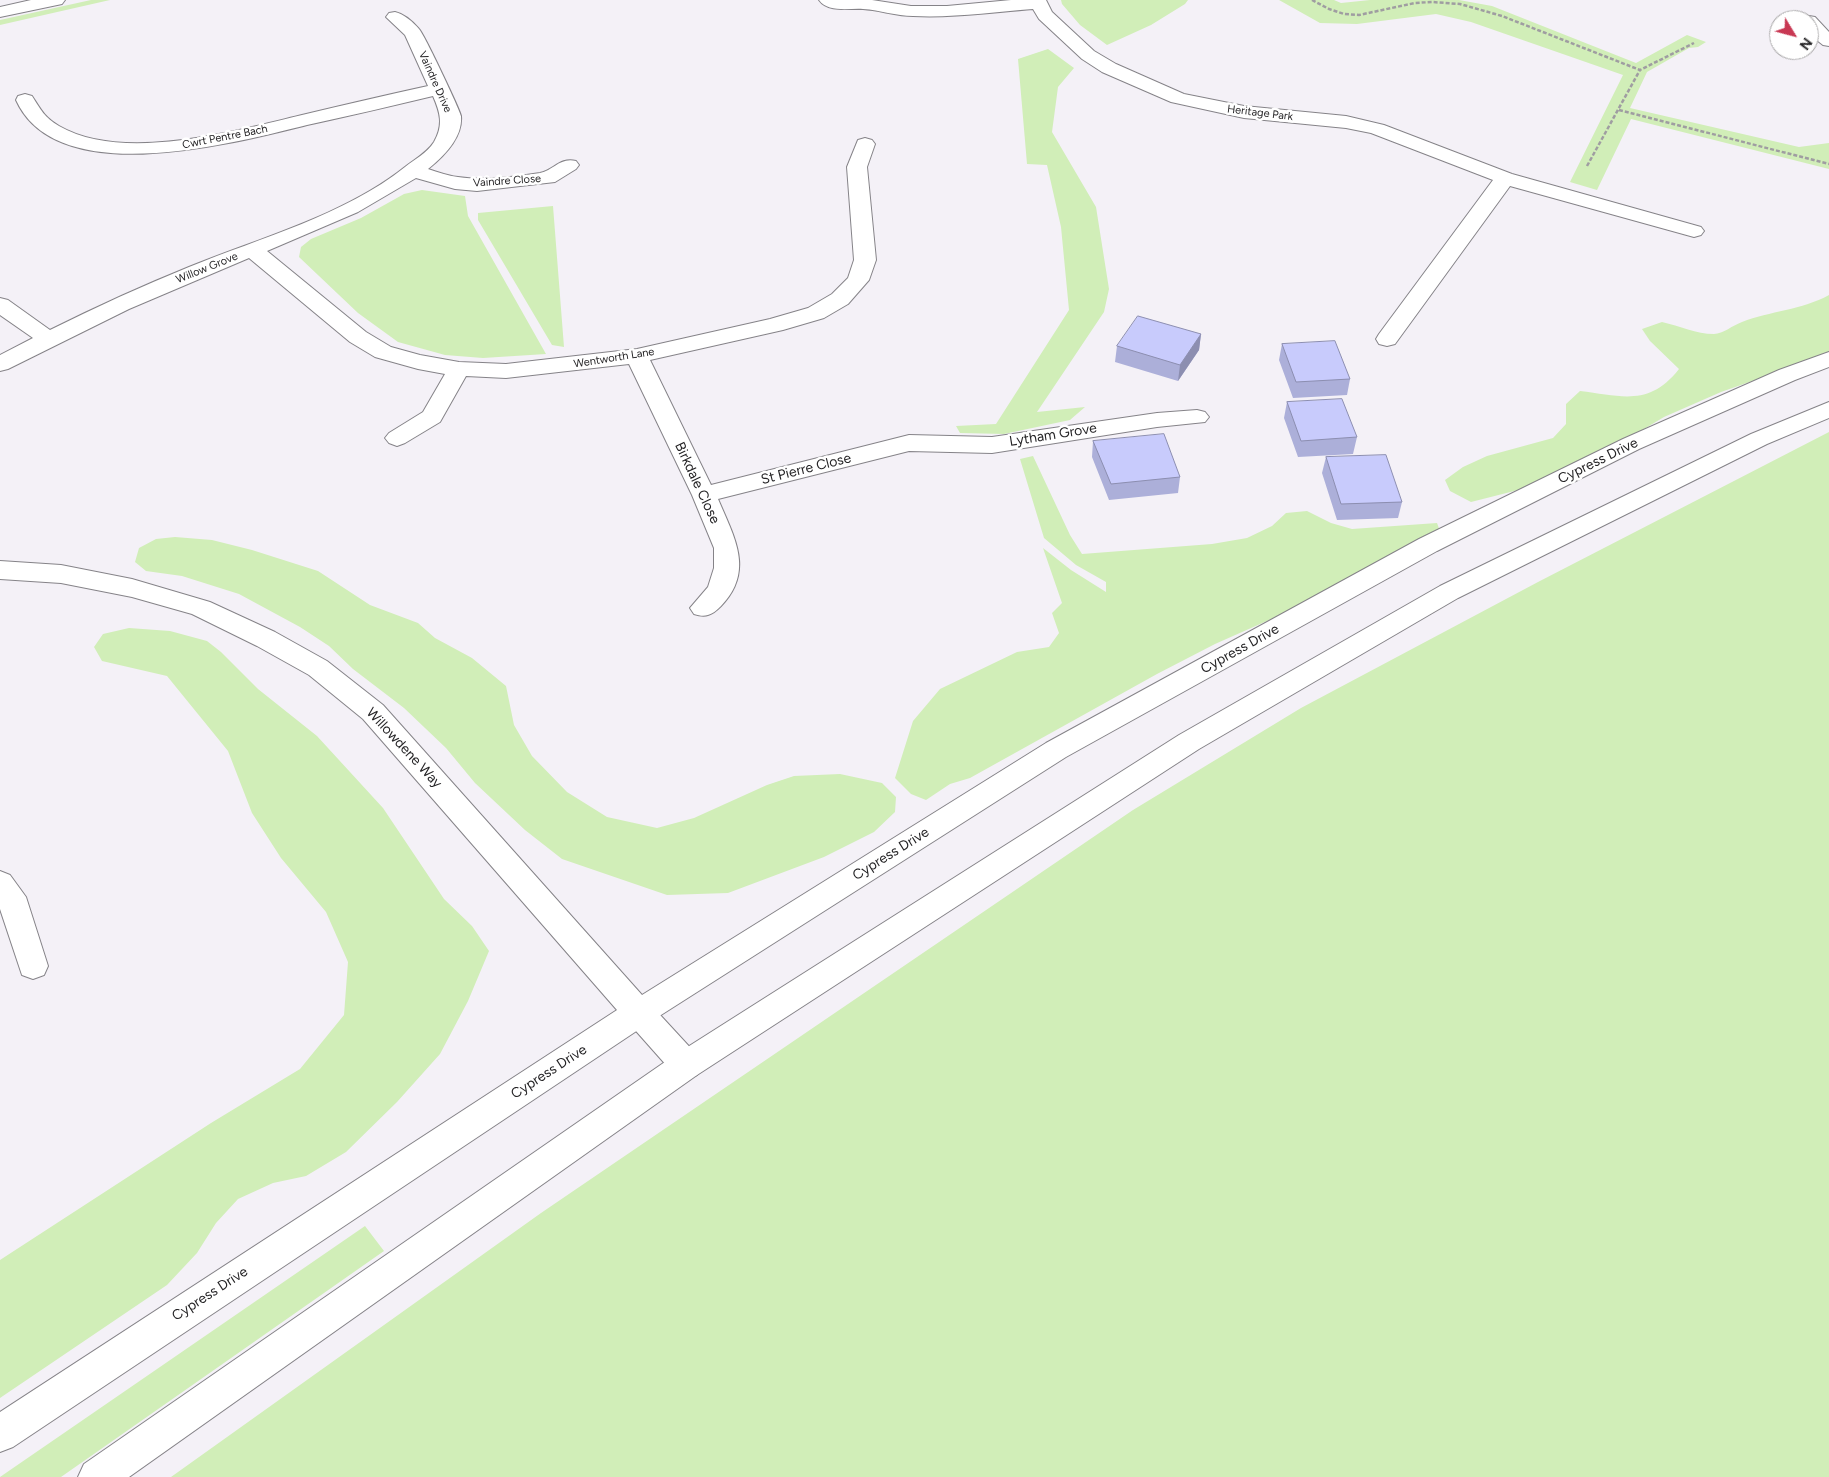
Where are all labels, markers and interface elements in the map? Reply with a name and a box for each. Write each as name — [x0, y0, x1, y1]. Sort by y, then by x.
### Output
north arrow — [1769, 10, 1819, 60]
text: N — [1796, 34, 1816, 53]
street label: Vaindre Drive — [416, 49, 454, 115]
street label: Heritage Park — [1226, 102, 1294, 124]
street label: Cwrt Pentre Bach — [181, 122, 269, 152]
street label: Vaindre Close — [473, 172, 541, 190]
street label: Willow Grove — [174, 250, 240, 286]
street label: Wentworth Lane — [573, 345, 655, 371]
street label: Lytham Grove — [1008, 420, 1098, 450]
street label: Cypress Drive — [1555, 434, 1641, 488]
street label: Birkdale Close — [671, 439, 723, 527]
street label: St Pierre Close — [759, 450, 853, 488]
street label: Cypress Drive — [1198, 621, 1282, 677]
street label: Willowdene Way — [363, 704, 445, 792]
street label: Cypress Drive — [850, 824, 932, 884]
street label: Cypress Drive — [508, 1041, 590, 1103]
street label: Cypress Drive — [169, 1263, 251, 1325]

